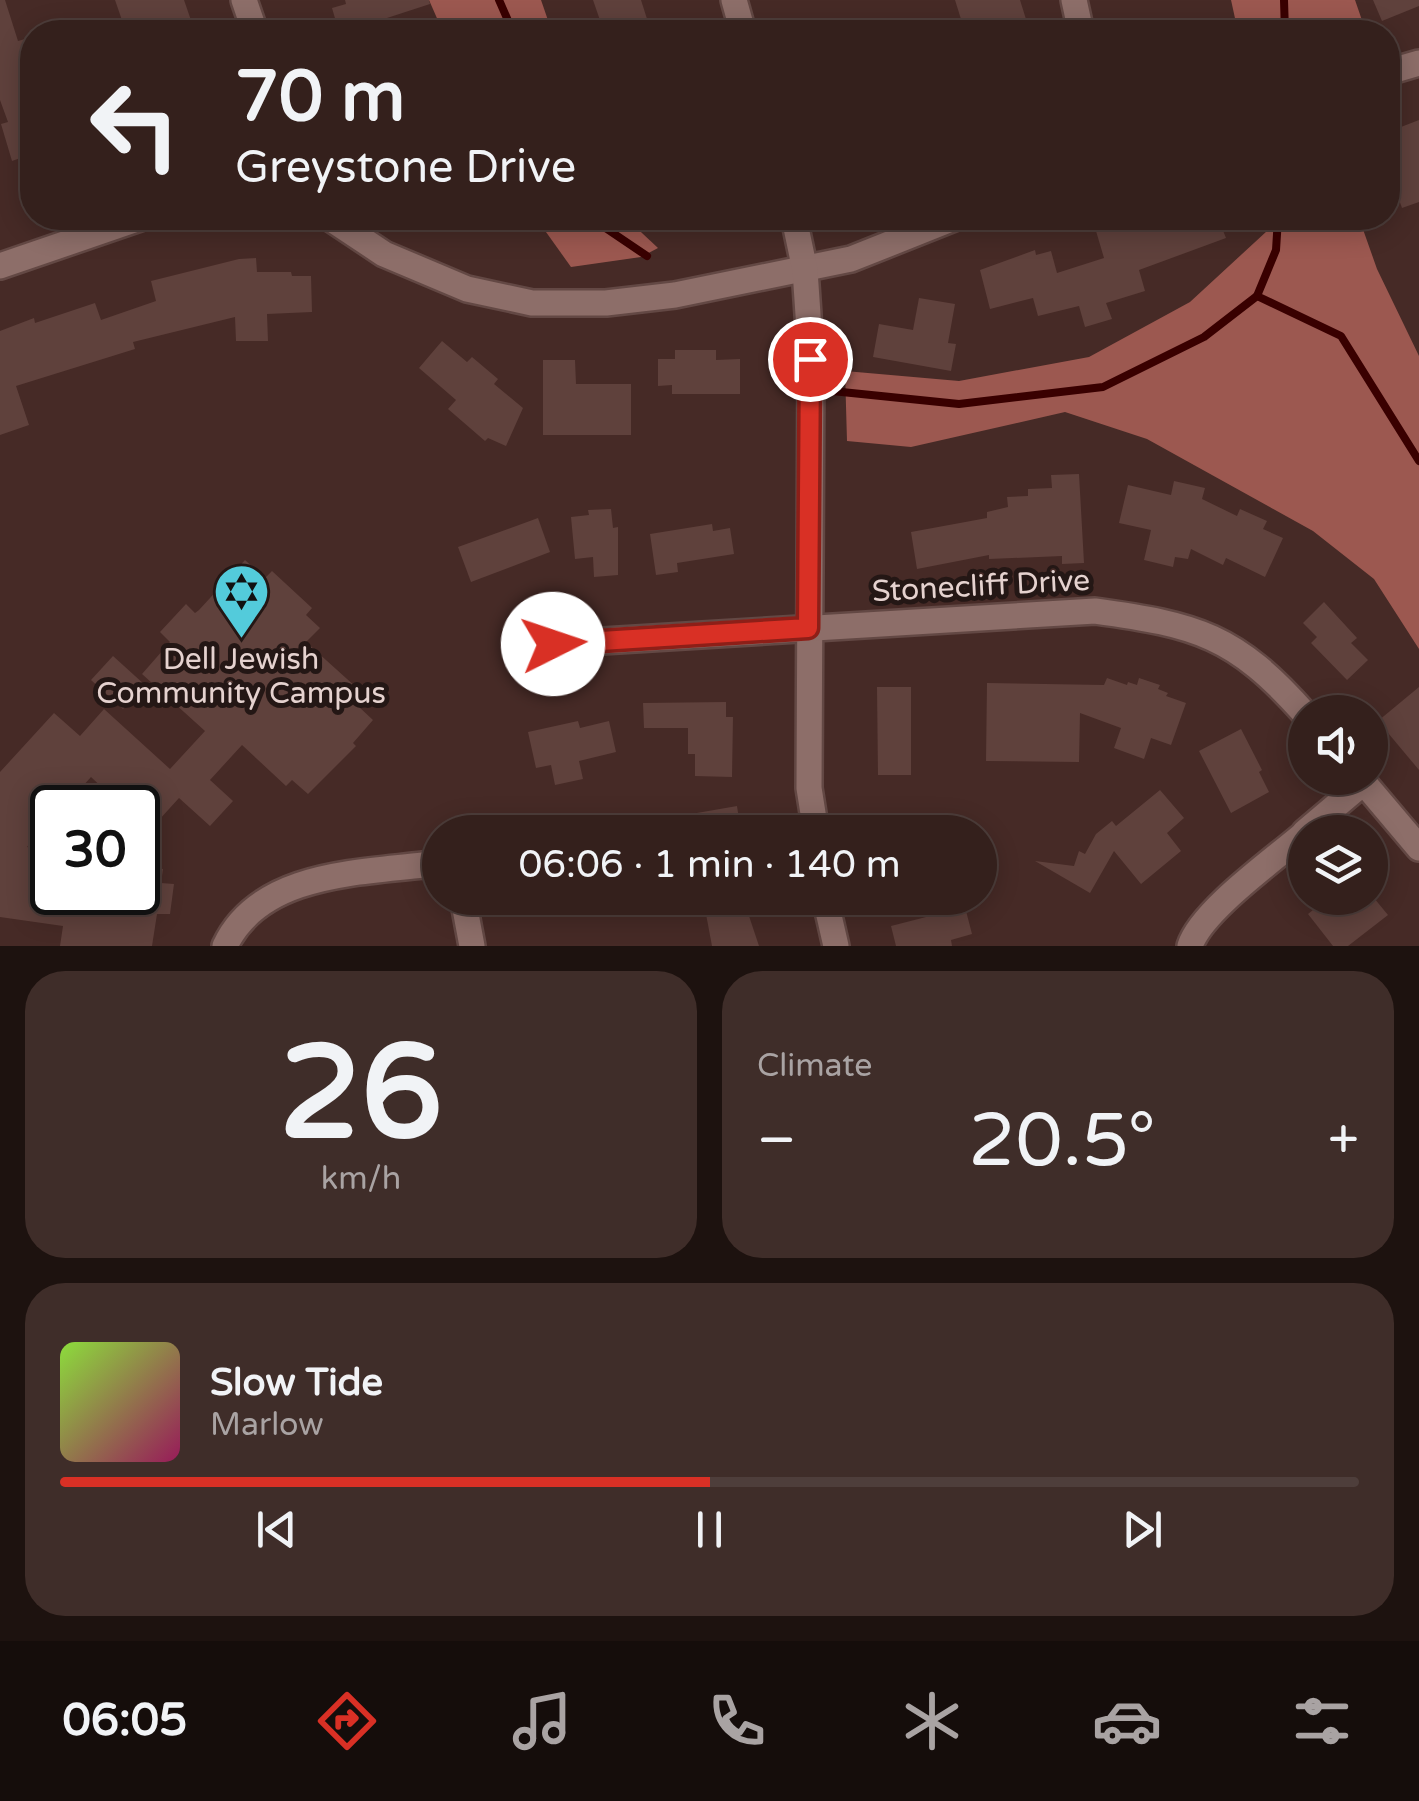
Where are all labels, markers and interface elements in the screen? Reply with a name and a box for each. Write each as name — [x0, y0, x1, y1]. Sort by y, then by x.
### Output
text: 70 m — [235, 56, 405, 140]
icon: left — [70, 60, 200, 190]
text: Greystone Drive — [235, 141, 576, 195]
pin — [768, 317, 853, 402]
icon: arrive — [783, 332, 838, 387]
synagogue icon: Dell Jewish Community Campus — [211, 561, 271, 640]
street label: Stonecliff Drive — [871, 562, 1091, 610]
position arrow — [501, 592, 605, 696]
place label: Dell Jewish Community Campus — [96, 641, 386, 712]
map controls — [1288, 695, 1388, 915]
button: sound — [1288, 695, 1388, 795]
speed limit sign: 30 — [30, 785, 160, 915]
button: layers — [1288, 815, 1388, 915]
text: 06:06 · 1 min · 140 m — [518, 842, 901, 888]
text: 26 — [279, 1017, 443, 1173]
text: Climate — [757, 1047, 872, 1085]
text: 20.5° — [968, 1096, 1156, 1186]
text: − — [757, 1108, 796, 1174]
text: + — [1328, 1108, 1359, 1174]
text: km/h — [321, 1160, 401, 1198]
text: Slow Tide — [210, 1360, 383, 1406]
text: Marlow — [210, 1406, 324, 1444]
icon: previous — [249, 1502, 304, 1557]
icon: pause — [682, 1502, 737, 1557]
icon: next — [1115, 1502, 1170, 1557]
icon: directions — [312, 1686, 382, 1756]
icon: music — [507, 1686, 577, 1756]
icon: phone — [702, 1686, 772, 1756]
icon: climate — [897, 1686, 967, 1756]
icon: car — [1092, 1686, 1162, 1756]
icon: filters — [1287, 1686, 1357, 1756]
text: 06:05 — [62, 1694, 187, 1748]

